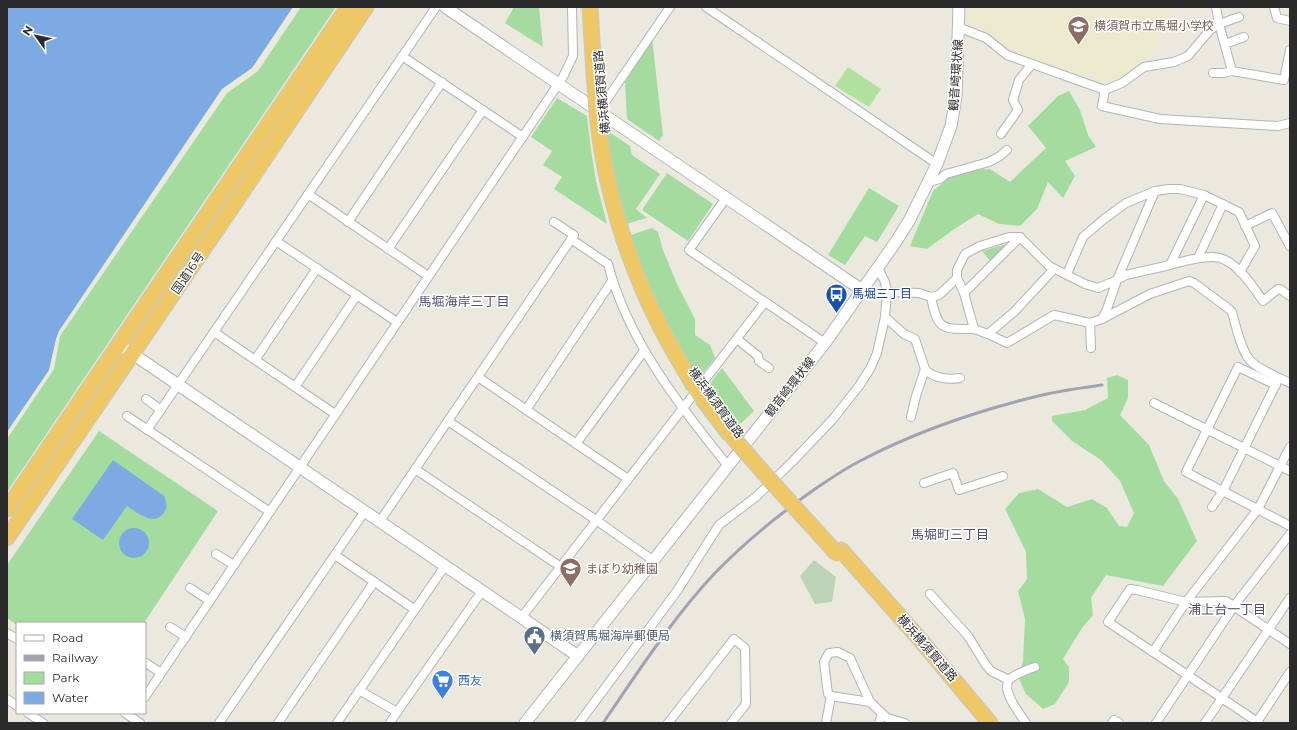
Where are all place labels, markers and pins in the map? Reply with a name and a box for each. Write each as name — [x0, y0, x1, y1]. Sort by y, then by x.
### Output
school or university icon: 横須賀市立馬堀小学校 — [1066, 13, 1092, 46]
place label: 横須賀市立馬堀小学校 — [1094, 18, 1214, 33]
bus stop icon: 馬堀三丁目 — [823, 281, 849, 314]
place label: 馬堀三丁目 — [852, 286, 912, 301]
school or university icon: まぼり幼稚園 — [557, 556, 583, 589]
place label: まぼり幼稚園 — [586, 561, 658, 576]
public building icon: 横須賀馬堀海岸郵便局 — [522, 623, 548, 656]
place label: 横須賀馬堀海岸郵便局 — [550, 628, 670, 643]
supermarket icon: 西友 — [430, 668, 456, 701]
place label: 西友 — [458, 673, 482, 688]

